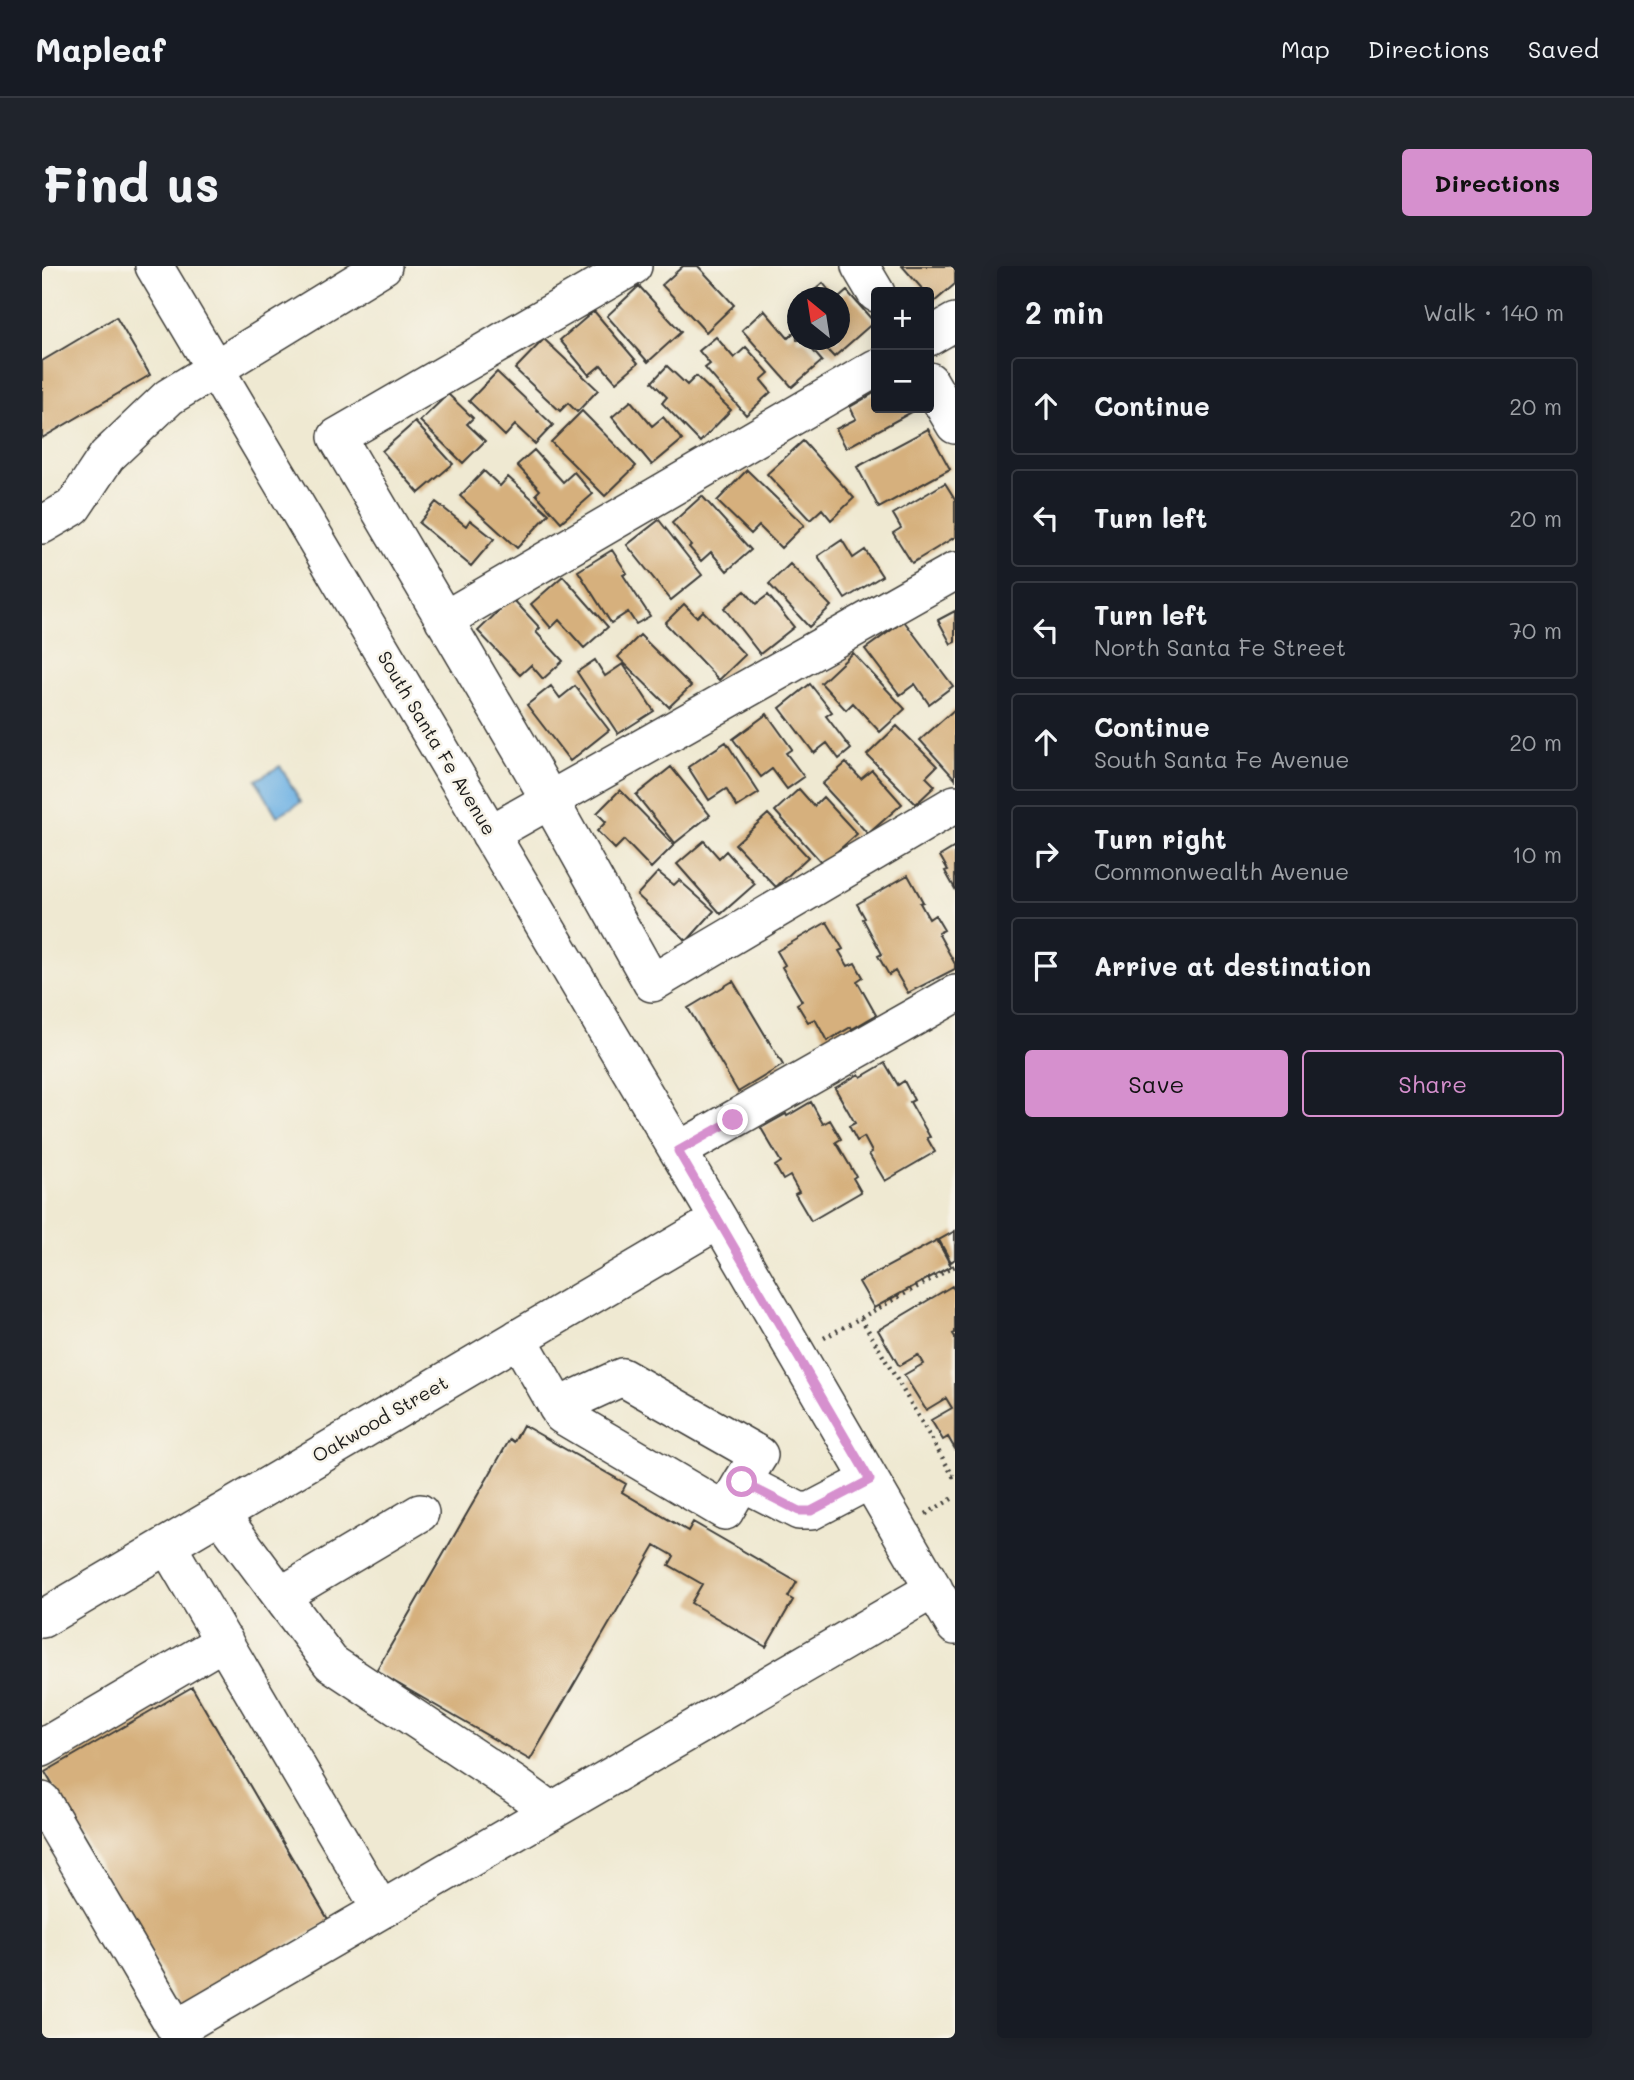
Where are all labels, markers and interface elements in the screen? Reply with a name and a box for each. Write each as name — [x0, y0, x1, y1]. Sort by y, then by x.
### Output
text: Mapleaf — [35, 27, 166, 70]
text: Map — [1281, 33, 1330, 64]
text: Directions — [1368, 33, 1490, 64]
text: Saved — [1528, 33, 1599, 64]
button: Directions — [1402, 149, 1592, 216]
text: Find us — [42, 151, 220, 214]
north arrow — [787, 287, 850, 350]
map controls — [871, 287, 934, 413]
button: + — [871, 287, 934, 350]
text: 2 min — [1025, 292, 1104, 332]
text: Walk · 140 m — [1423, 297, 1564, 327]
button: − — [871, 350, 934, 413]
icon: ahead — [1027, 387, 1065, 425]
text: Continue — [1094, 389, 1210, 423]
text: 20 m — [1509, 391, 1562, 421]
icon: left — [1027, 499, 1065, 537]
text: Turn left — [1094, 501, 1207, 535]
text: 20 m — [1509, 503, 1562, 533]
text: Turn left — [1094, 598, 1207, 632]
icon: left — [1027, 611, 1065, 649]
text: 70 m — [1509, 615, 1562, 645]
text: North Santa Fe Street — [1094, 632, 1346, 662]
street label: South Santa Fe Avenue — [372, 646, 502, 840]
text: Continue — [1094, 710, 1210, 744]
icon: ahead — [1027, 723, 1065, 761]
text: 20 m — [1509, 727, 1562, 757]
text: South Santa Fe Avenue — [1094, 744, 1349, 774]
text: Turn right — [1094, 822, 1227, 856]
icon: right — [1027, 835, 1065, 873]
text: 10 m — [1512, 839, 1562, 869]
text: Commonwealth Avenue — [1094, 856, 1349, 886]
icon: arrive — [1027, 947, 1065, 985]
text: Arrive at destination — [1094, 949, 1371, 983]
button: Save — [1025, 1050, 1288, 1117]
button: Share — [1302, 1050, 1564, 1117]
route end — [717, 1104, 748, 1135]
street label: Oakwood Street — [307, 1370, 452, 1468]
route start — [726, 1466, 757, 1497]

